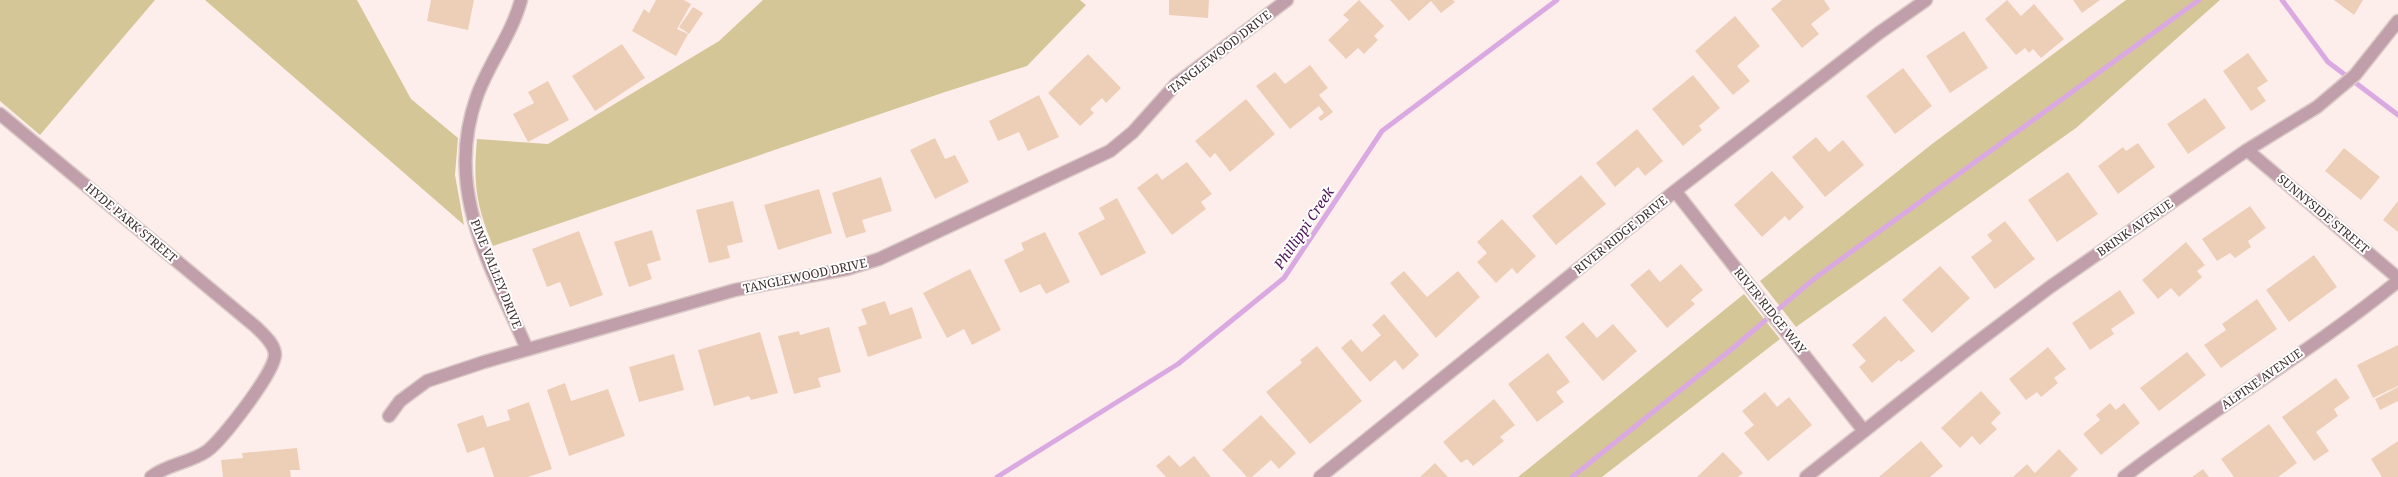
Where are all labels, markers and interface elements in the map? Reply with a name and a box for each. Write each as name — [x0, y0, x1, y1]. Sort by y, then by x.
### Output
street label: TANGLEWOOD DRIVE — [1165, 6, 1275, 97]
street label: SUNNYSIDE STREET — [2274, 170, 2373, 257]
street label: HYDE PARK STREET — [82, 179, 181, 266]
water label: Phillippi Creek — [1269, 182, 1339, 273]
street label: RIVER RIDGE DRIVE — [1570, 192, 1671, 278]
street label: BRINK AVENUE — [2093, 195, 2176, 260]
street label: PINE VALLEY DRIVE — [467, 217, 526, 331]
street label: TANGLEWOOD DRIVE — [741, 254, 868, 297]
street label: RIVER RIDGE WAY — [1730, 264, 1811, 358]
street label: ALPINE AVENUE — [2218, 344, 2306, 413]

